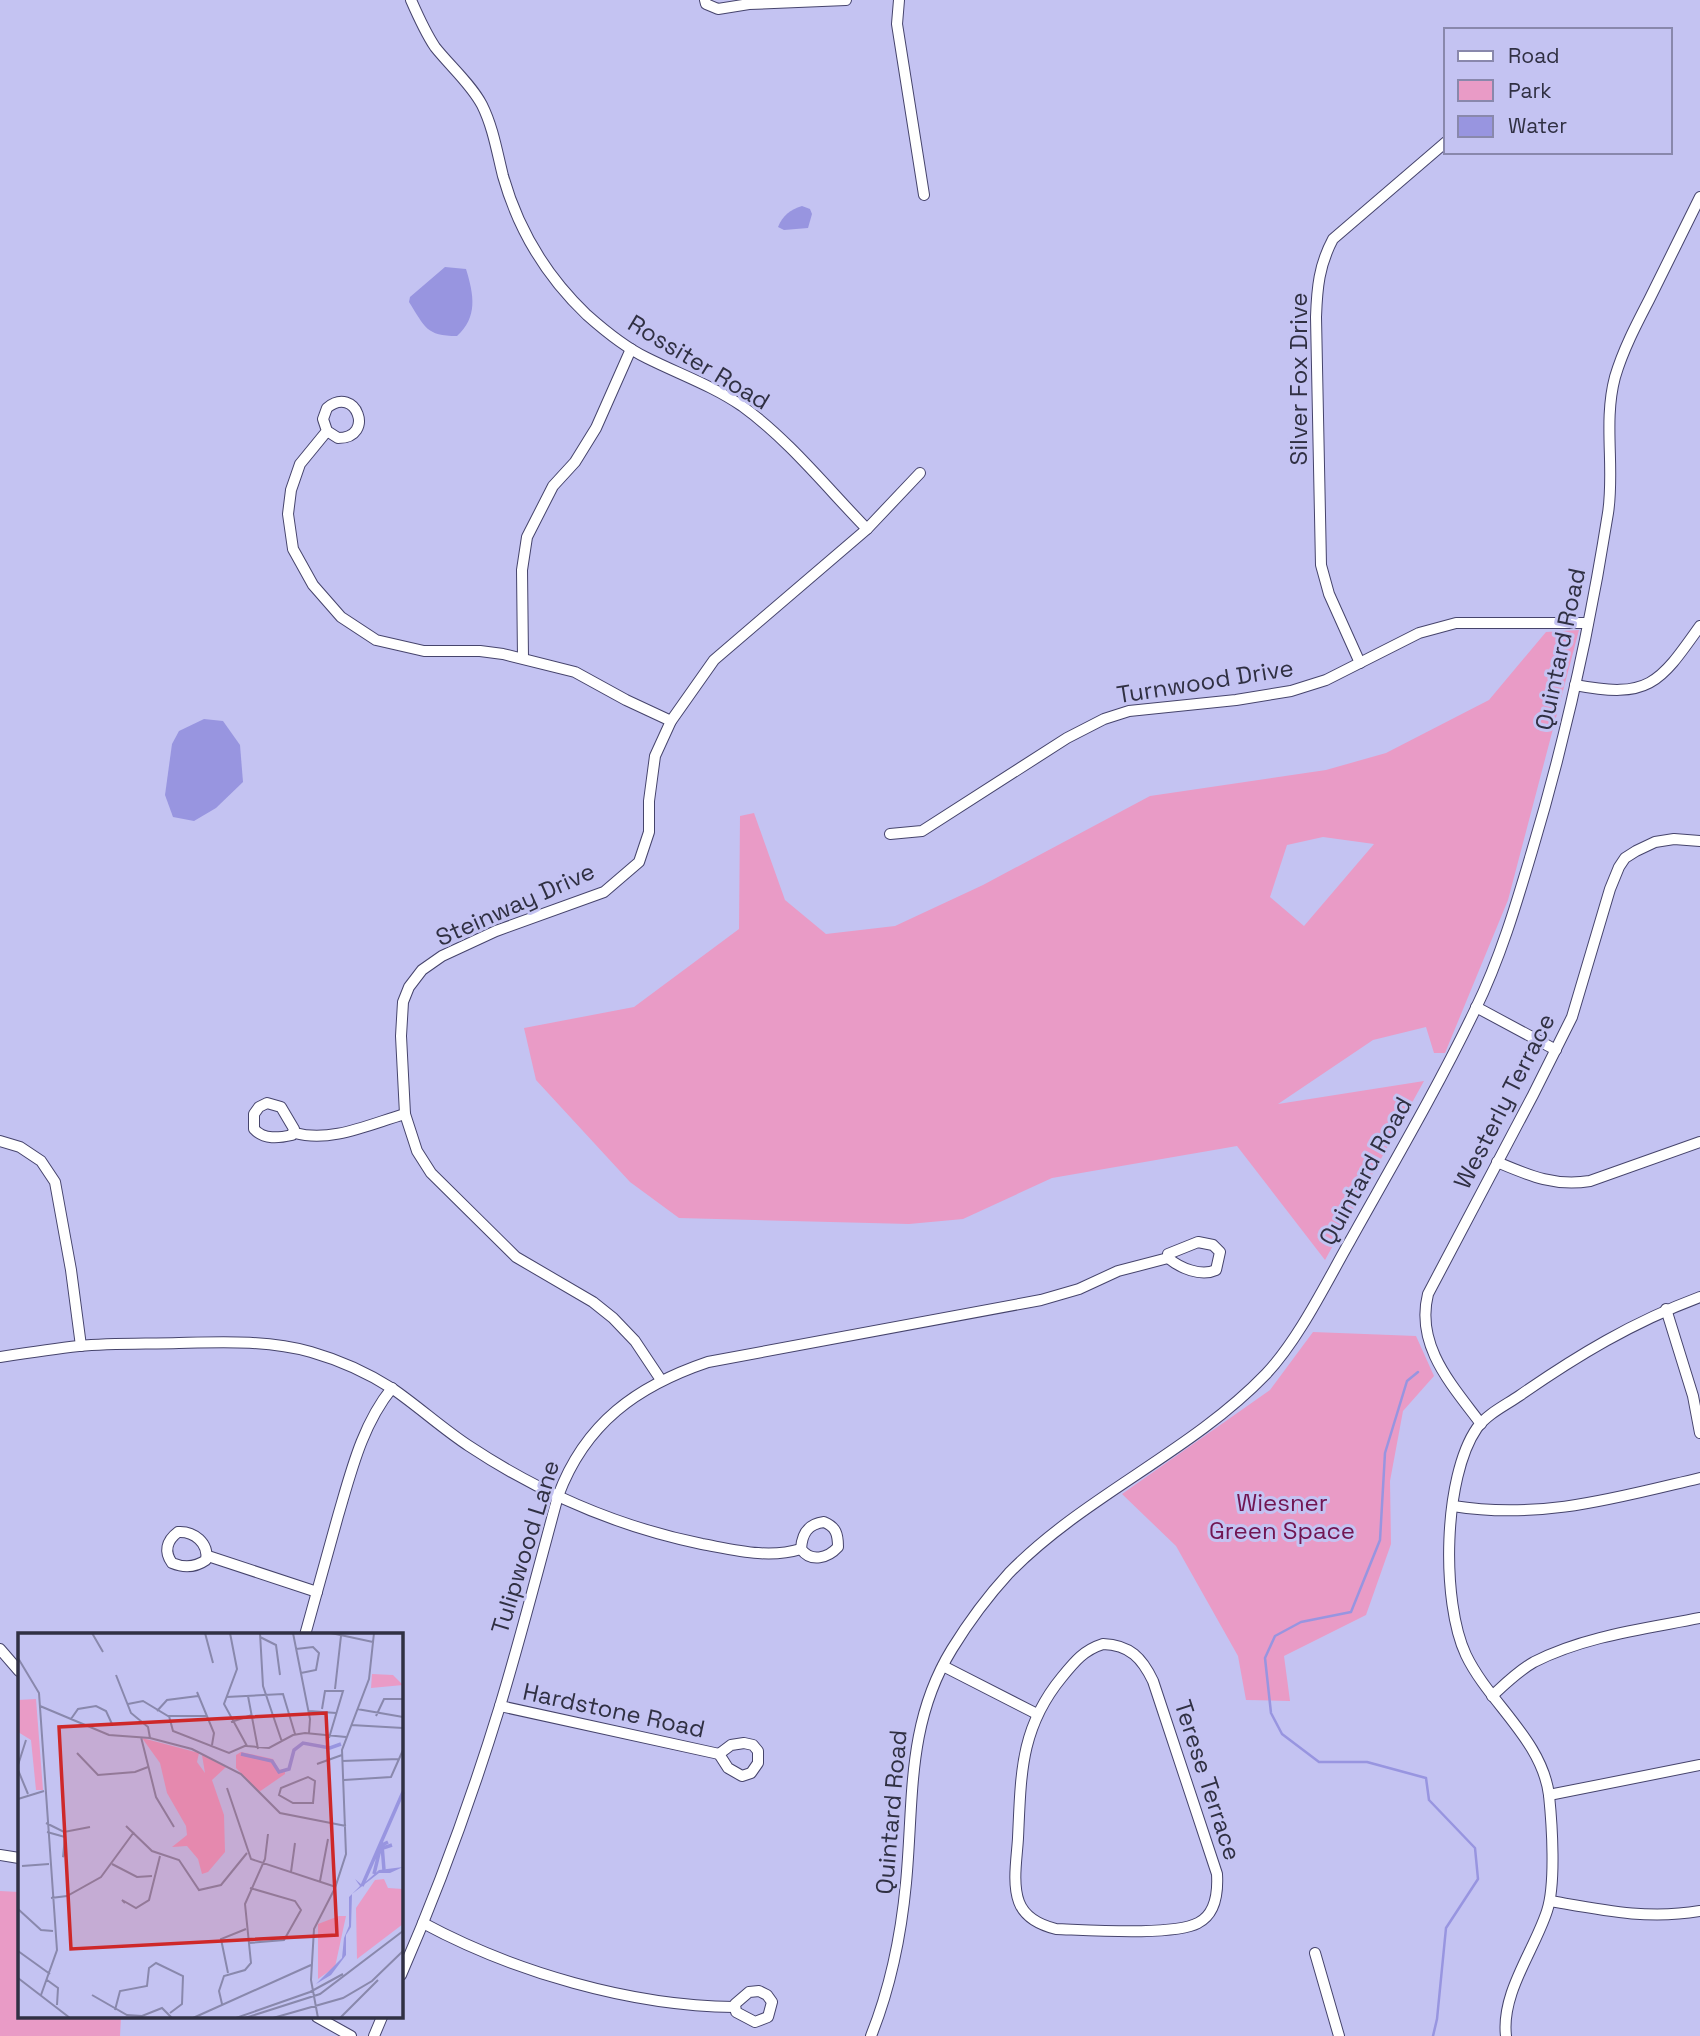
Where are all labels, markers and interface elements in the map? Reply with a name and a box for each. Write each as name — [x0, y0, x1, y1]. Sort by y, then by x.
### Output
legend — [1444, 28, 1672, 154]
text: Road — [1508, 42, 1560, 69]
text: Park — [1508, 77, 1552, 104]
text: Water — [1508, 112, 1567, 139]
street label: Silver Fox Drive — [1283, 292, 1314, 466]
street label: Rossiter Road — [622, 307, 776, 417]
street label: Quintard Road — [1528, 565, 1592, 733]
street label: Turnwood Drive — [1114, 652, 1296, 710]
street label: Steinway Drive — [431, 855, 599, 953]
street label: Westerly Terrace — [1446, 1008, 1562, 1194]
street label: Quintard Road — [1311, 1091, 1419, 1251]
street label: Tulipwood Lane — [484, 1456, 566, 1638]
park label: Wiesner Green Space — [1209, 1487, 1355, 1546]
inset map — [18, 1633, 402, 2018]
street label: Hardstone Road — [520, 1676, 708, 1744]
street label: Terese Terrace — [1167, 1696, 1249, 1864]
street label: Quintard Road — [868, 1729, 914, 1895]

